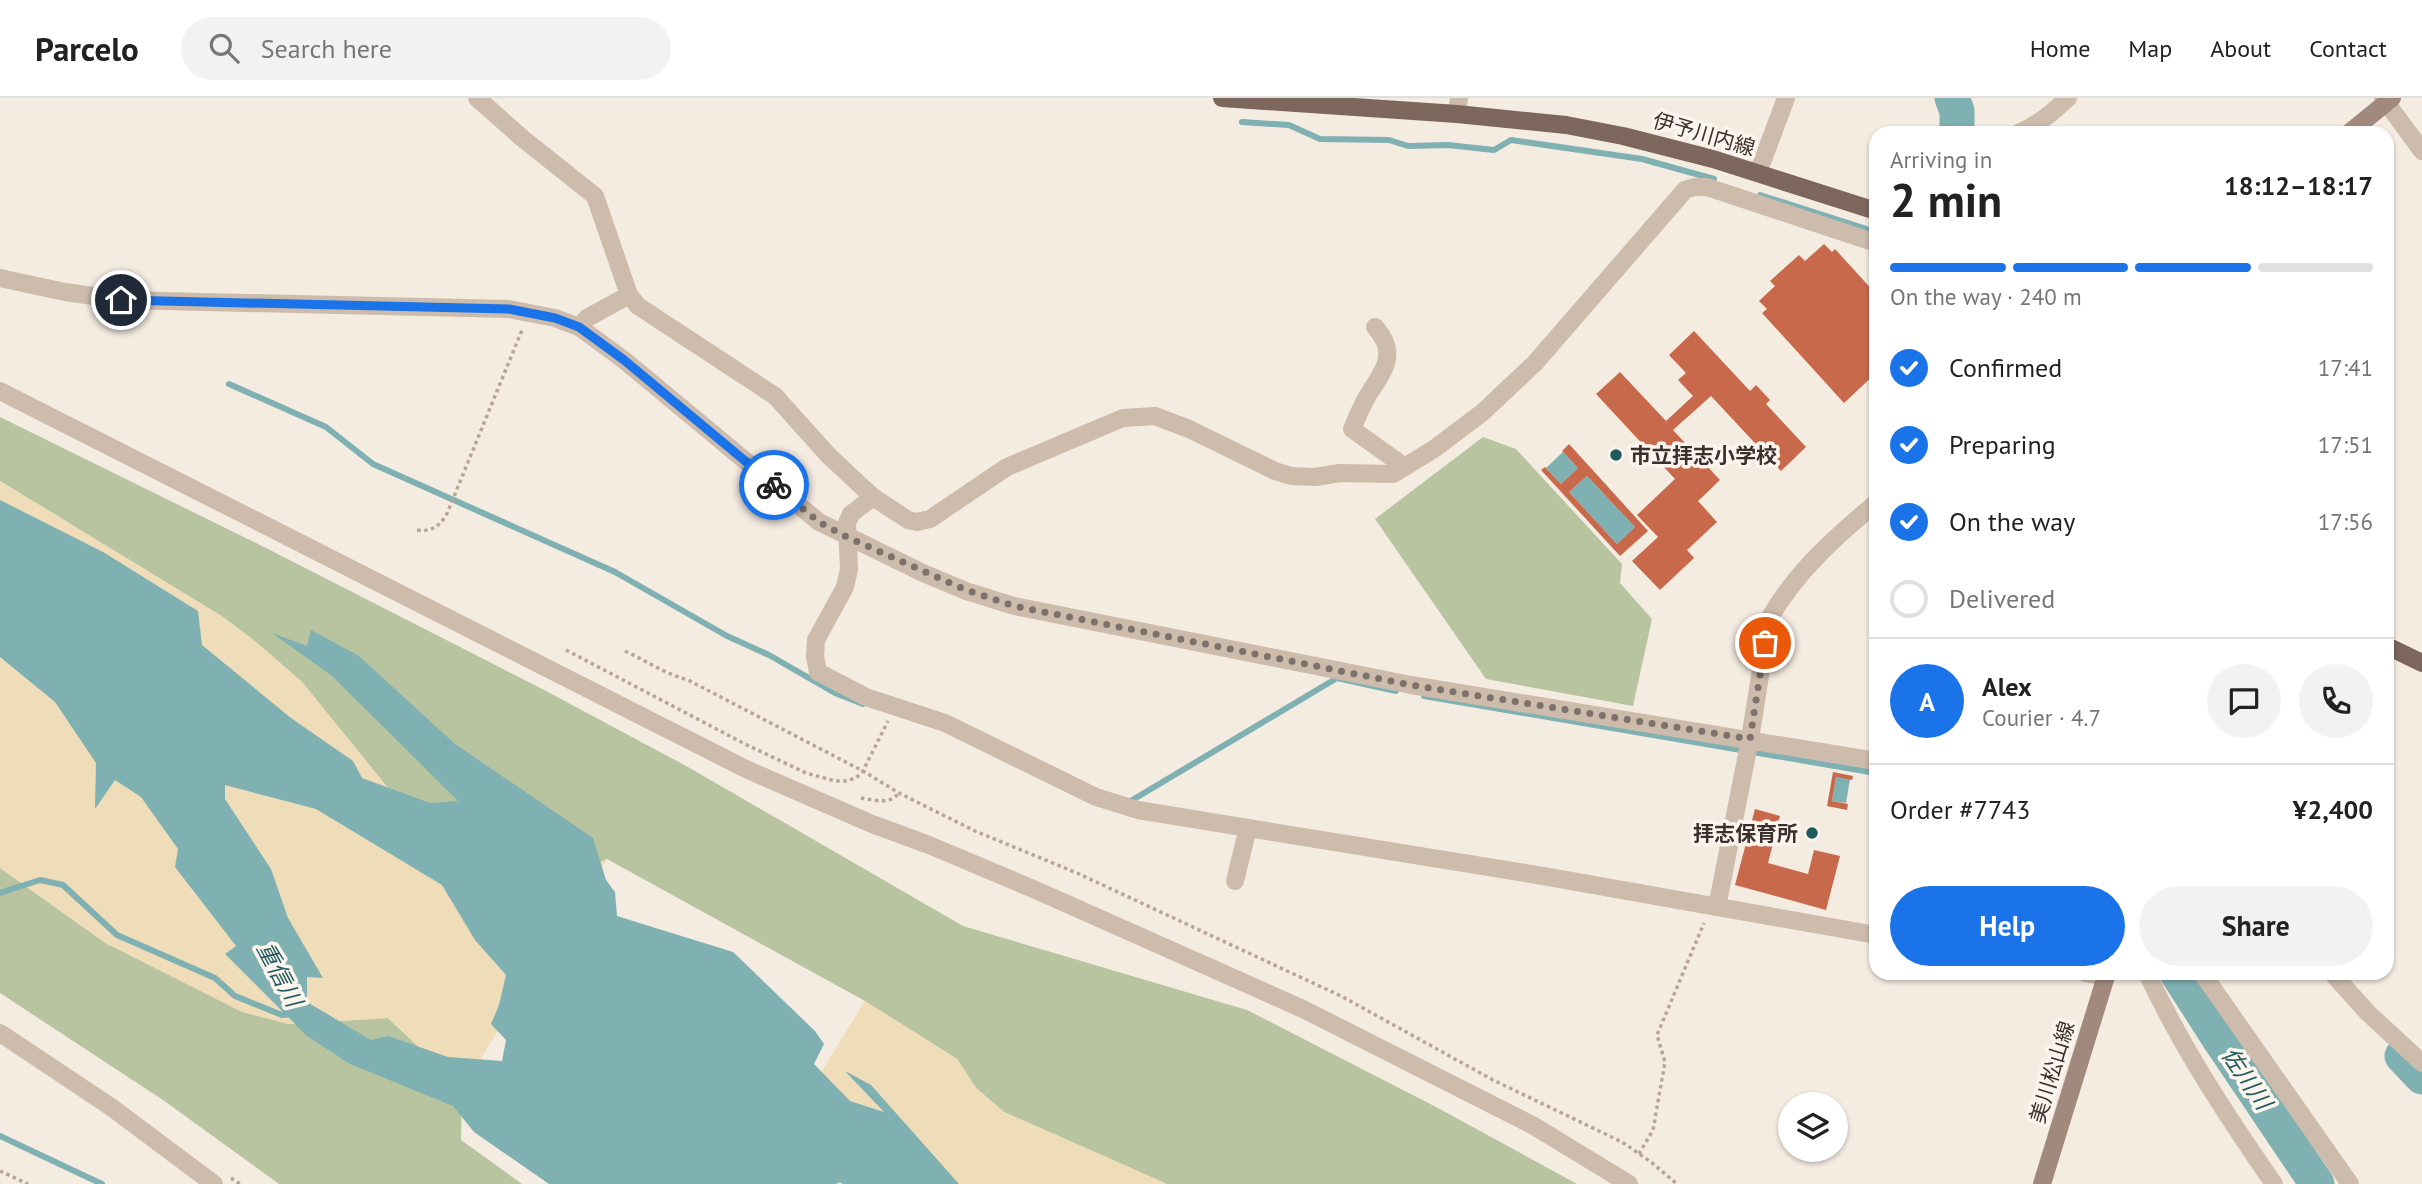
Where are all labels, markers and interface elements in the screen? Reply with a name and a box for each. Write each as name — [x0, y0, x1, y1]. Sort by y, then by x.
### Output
search box — [181, 17, 671, 80]
text: Parcelo — [35, 27, 139, 70]
icon: search — [205, 29, 243, 67]
text: Search here — [261, 32, 392, 65]
text: Home — [2030, 33, 2090, 64]
text: Map — [2128, 33, 2172, 64]
text: About — [2210, 33, 2271, 64]
text: Contact — [2309, 33, 2387, 64]
street label: 伊予川内線 — [1650, 107, 1758, 161]
text: Arriving in — [1890, 145, 1992, 174]
text: 18:12–18:17 — [2224, 169, 2373, 202]
text: 2 min — [1890, 170, 2002, 230]
pin — [91, 270, 151, 330]
icon: home — [102, 281, 140, 319]
text: On the way · 240 m — [1890, 282, 2082, 311]
icon: check — [1890, 349, 1928, 387]
text: Confirmed — [1949, 351, 2062, 384]
text: 17:41 — [2318, 353, 2373, 382]
icon: check — [1890, 426, 1928, 464]
text: Preparing — [1949, 428, 2056, 461]
text: 17:51 — [2318, 430, 2373, 459]
place label: 市立拝志小学校 — [1630, 442, 1777, 469]
marker: 市立拝志小学校 — [1608, 447, 1624, 463]
courier — [739, 450, 809, 520]
icon: bike — [755, 466, 793, 504]
icon: check — [1890, 503, 1928, 541]
text: On the way — [1949, 505, 2075, 538]
text: 17:56 — [2318, 507, 2373, 536]
text: Delivered — [1949, 582, 2055, 615]
pin — [1735, 613, 1795, 673]
icon: bag — [1746, 624, 1784, 662]
button: chat — [2207, 664, 2281, 738]
button: phone — [2299, 664, 2373, 738]
text: Alex — [1982, 670, 2032, 703]
text: A — [1919, 685, 1935, 718]
text: Courier · 4.7 — [1982, 703, 2101, 732]
text: Order #7743 — [1890, 793, 2030, 826]
text: ¥2,400 — [2293, 793, 2373, 826]
place label: 拝志保育所 — [1693, 820, 1798, 847]
marker: 拝志保育所 — [1804, 825, 1820, 841]
button: Help — [1890, 886, 2125, 966]
button: Share — [2139, 886, 2373, 966]
water label: 重信川 — [251, 937, 310, 1014]
street label: 美川松山線 — [2024, 1018, 2080, 1126]
water label: 佐川川 — [2216, 1041, 2280, 1117]
map controls — [1778, 1092, 1848, 1162]
button: layers — [1778, 1092, 1848, 1162]

